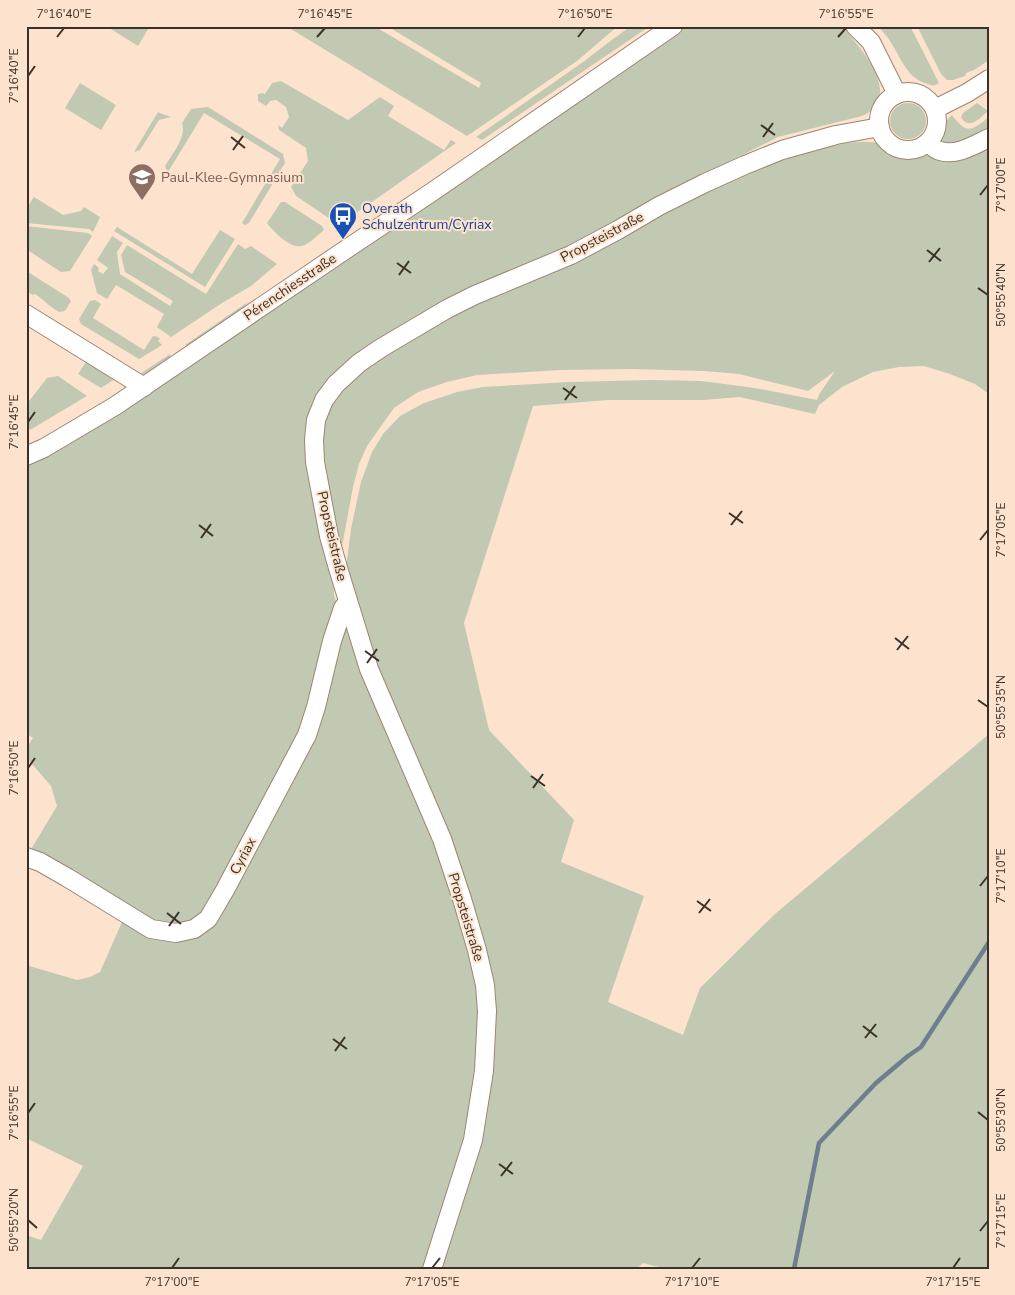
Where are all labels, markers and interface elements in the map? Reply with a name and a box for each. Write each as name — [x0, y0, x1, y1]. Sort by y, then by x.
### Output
text: 7°16'40"E — [37, 6, 91, 22]
text: 7°16'45"E — [298, 6, 352, 22]
text: 7°16'50"E — [558, 6, 612, 22]
text: 7°16'55"E — [819, 6, 873, 22]
text: 7°16'40"E — [6, 49, 22, 103]
text: 7°17'00"E — [993, 158, 1009, 212]
school or university icon: Paul-Klee-Gymnasium — [127, 162, 157, 201]
place label: Paul-Klee-Gymnasium — [161, 168, 303, 187]
place label: Overath Schulzentrum/Cyriax — [362, 199, 492, 234]
bus stop icon: Overath Schulzentrum/Cyriax — [328, 201, 358, 240]
street label: Propsteistraße — [557, 207, 647, 267]
street label: Pérenchiesstraße — [240, 249, 340, 325]
text: 50°55'40"N — [993, 263, 1009, 327]
text: 7°16'45"E — [6, 395, 22, 449]
street label: Propsteistraße — [312, 489, 352, 583]
text: 7°17'05"E — [993, 503, 1009, 557]
text: 50°55'35"N — [993, 675, 1009, 739]
text: 7°16'50"E — [6, 741, 22, 795]
street label: Cyriax — [225, 834, 261, 878]
text: 7°17'10"E — [993, 849, 1009, 903]
street label: Propsteistraße — [444, 870, 488, 964]
text: 7°16'55"E — [6, 1086, 22, 1140]
text: 50°55'30"N — [993, 1088, 1009, 1152]
text: 50°55'20"N — [6, 1188, 22, 1252]
text: 7°17'15"E — [993, 1194, 1009, 1248]
text: 7°17'00"E — [145, 1274, 199, 1290]
text: 7°17'05"E — [405, 1274, 459, 1290]
text: 7°17'10"E — [665, 1274, 719, 1290]
text: 7°17'15"E — [926, 1274, 980, 1290]

